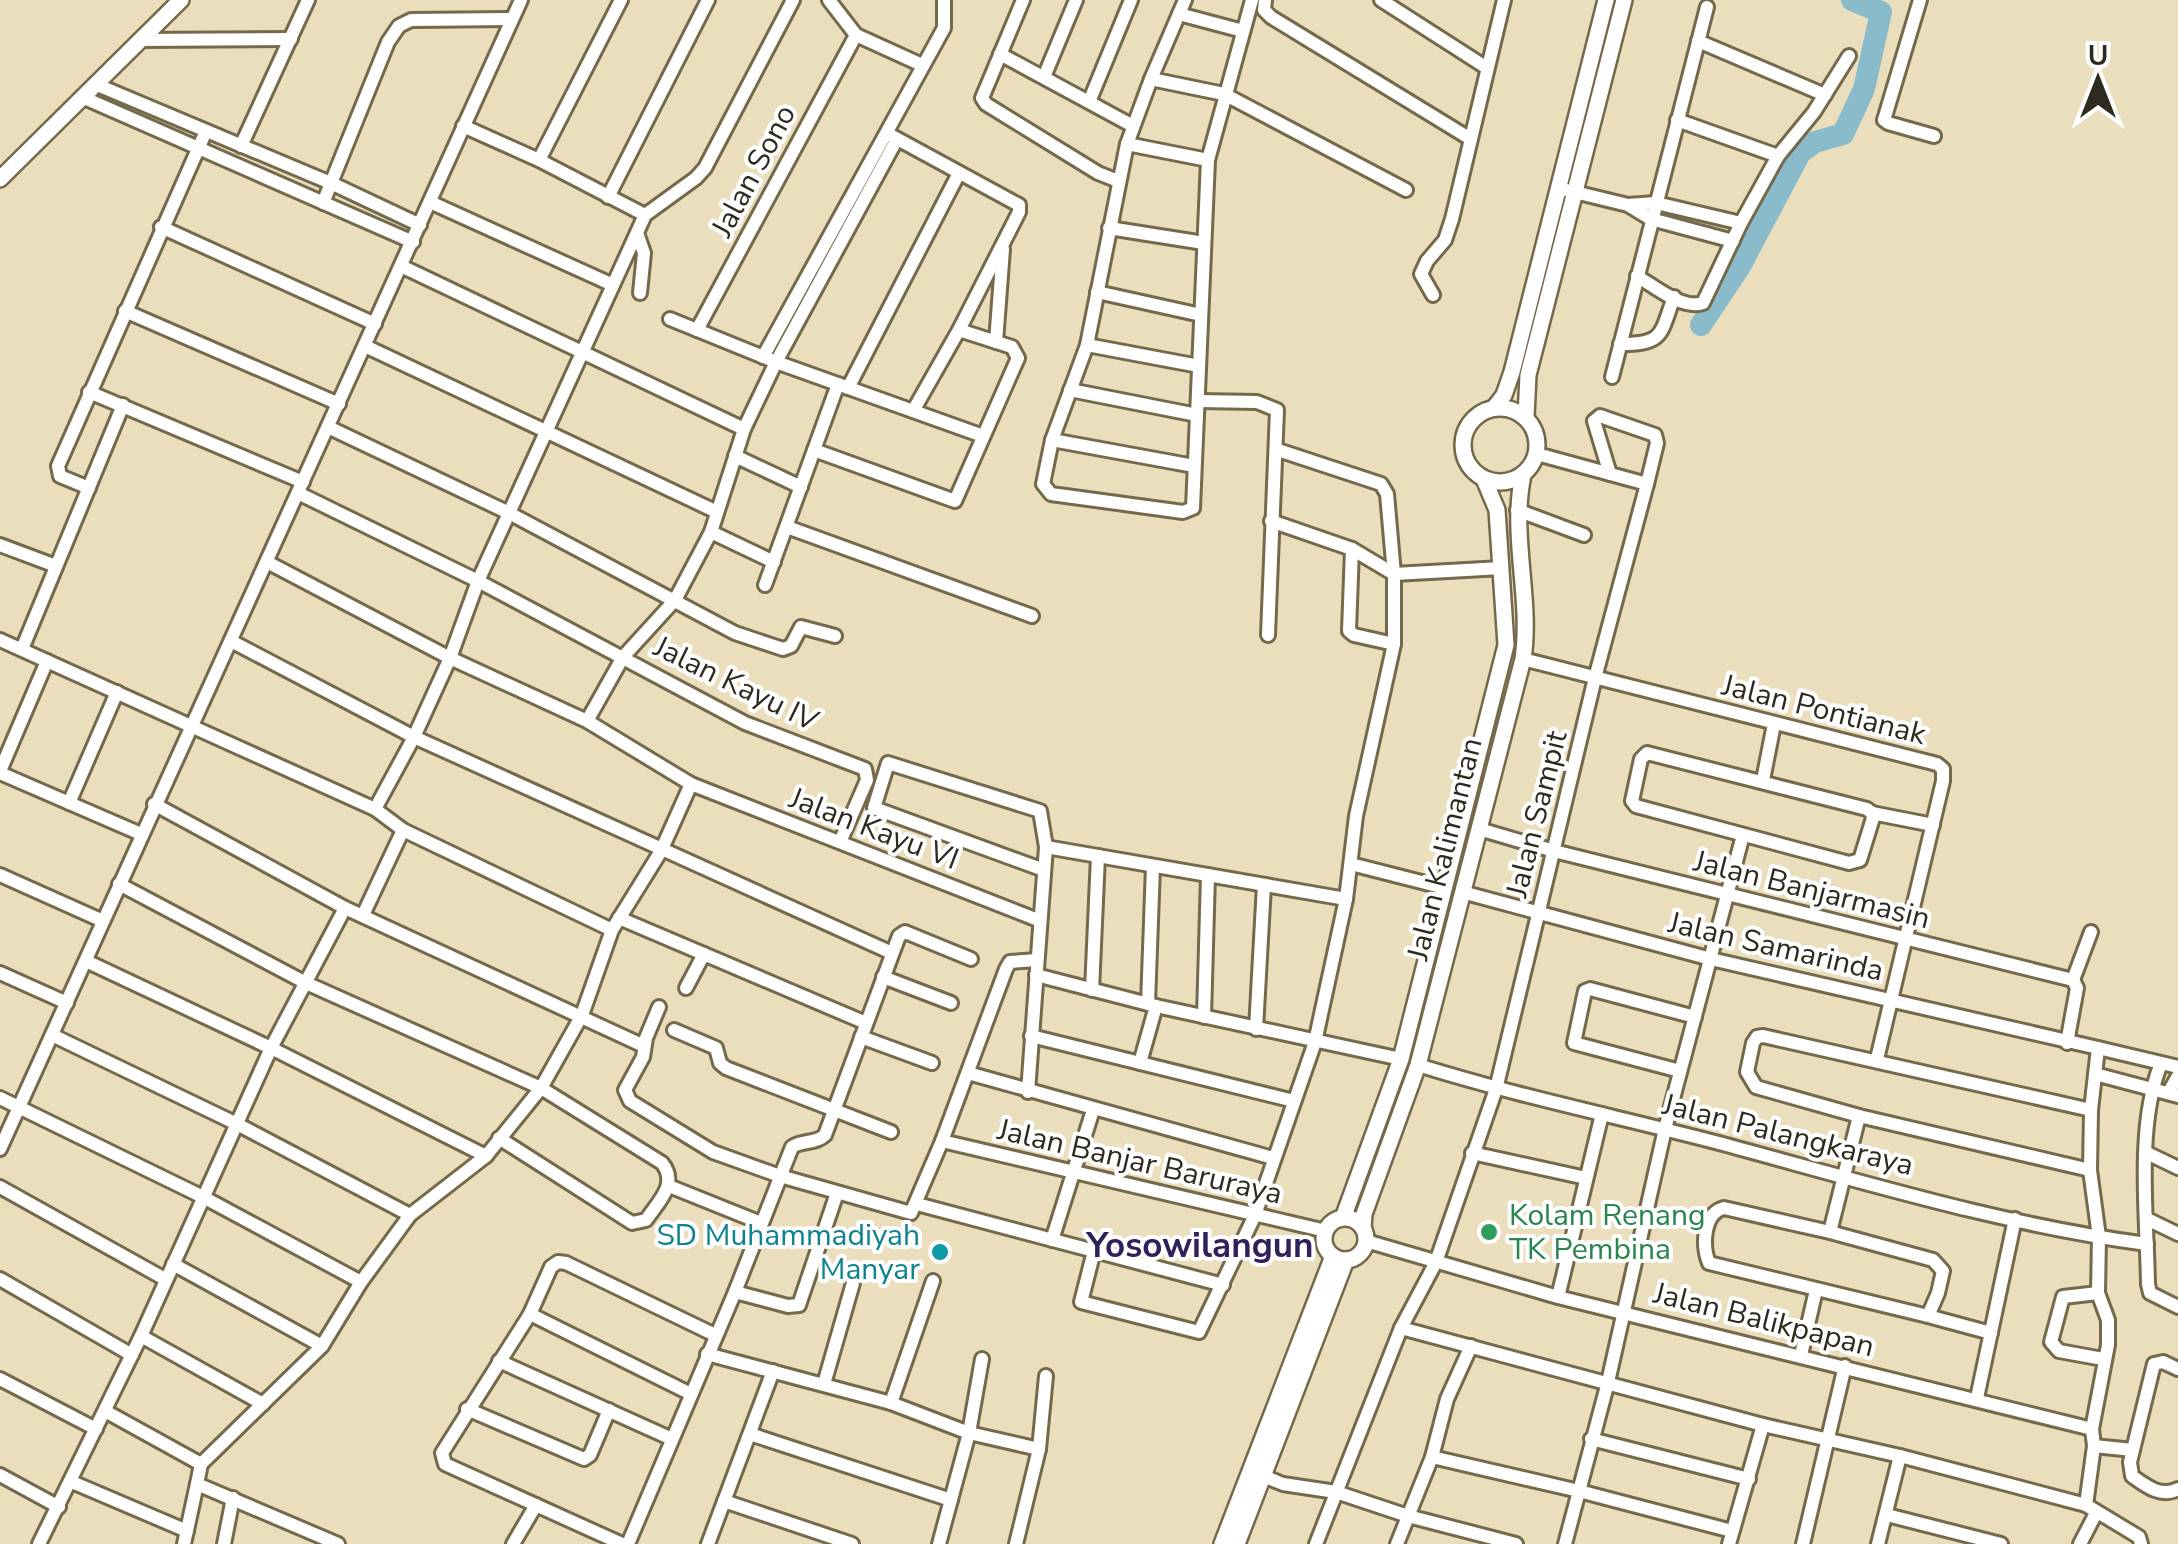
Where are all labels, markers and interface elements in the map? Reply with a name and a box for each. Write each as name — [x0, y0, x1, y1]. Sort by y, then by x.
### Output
north arrow — [2048, 30, 2148, 130]
text: U — [2088, 37, 2108, 75]
street label: Jalan Sono — [702, 98, 806, 245]
street label: Jalan Kayu IV — [646, 626, 825, 742]
street label: Jalan Pontianak — [1717, 665, 1931, 755]
street label: Jalan Sampit — [1496, 726, 1578, 902]
street label: Jalan Kalimantan — [1397, 734, 1492, 965]
street label: Jalan Kayu VI — [783, 778, 964, 880]
street label: Jalan Banjarmasin — [1689, 841, 1934, 939]
street label: Jalan Samarinda — [1664, 902, 1887, 992]
street label: Jalan Palangkaraya — [1657, 1084, 1918, 1186]
street label: Jalan Banjar Baruraya — [993, 1109, 1286, 1215]
place label: Kolam Renang TK Pembina — [1509, 1195, 1706, 1270]
place label: SD Muhammadiyah Manyar — [656, 1215, 920, 1290]
marker: Kolam Renang TK Pembina — [1478, 1221, 1500, 1243]
district label: Yosowilangun — [1085, 1222, 1314, 1269]
marker: SD Muhammadiyah Manyar — [929, 1241, 951, 1263]
street label: Jalan Balikpapan — [1648, 1273, 1879, 1367]

